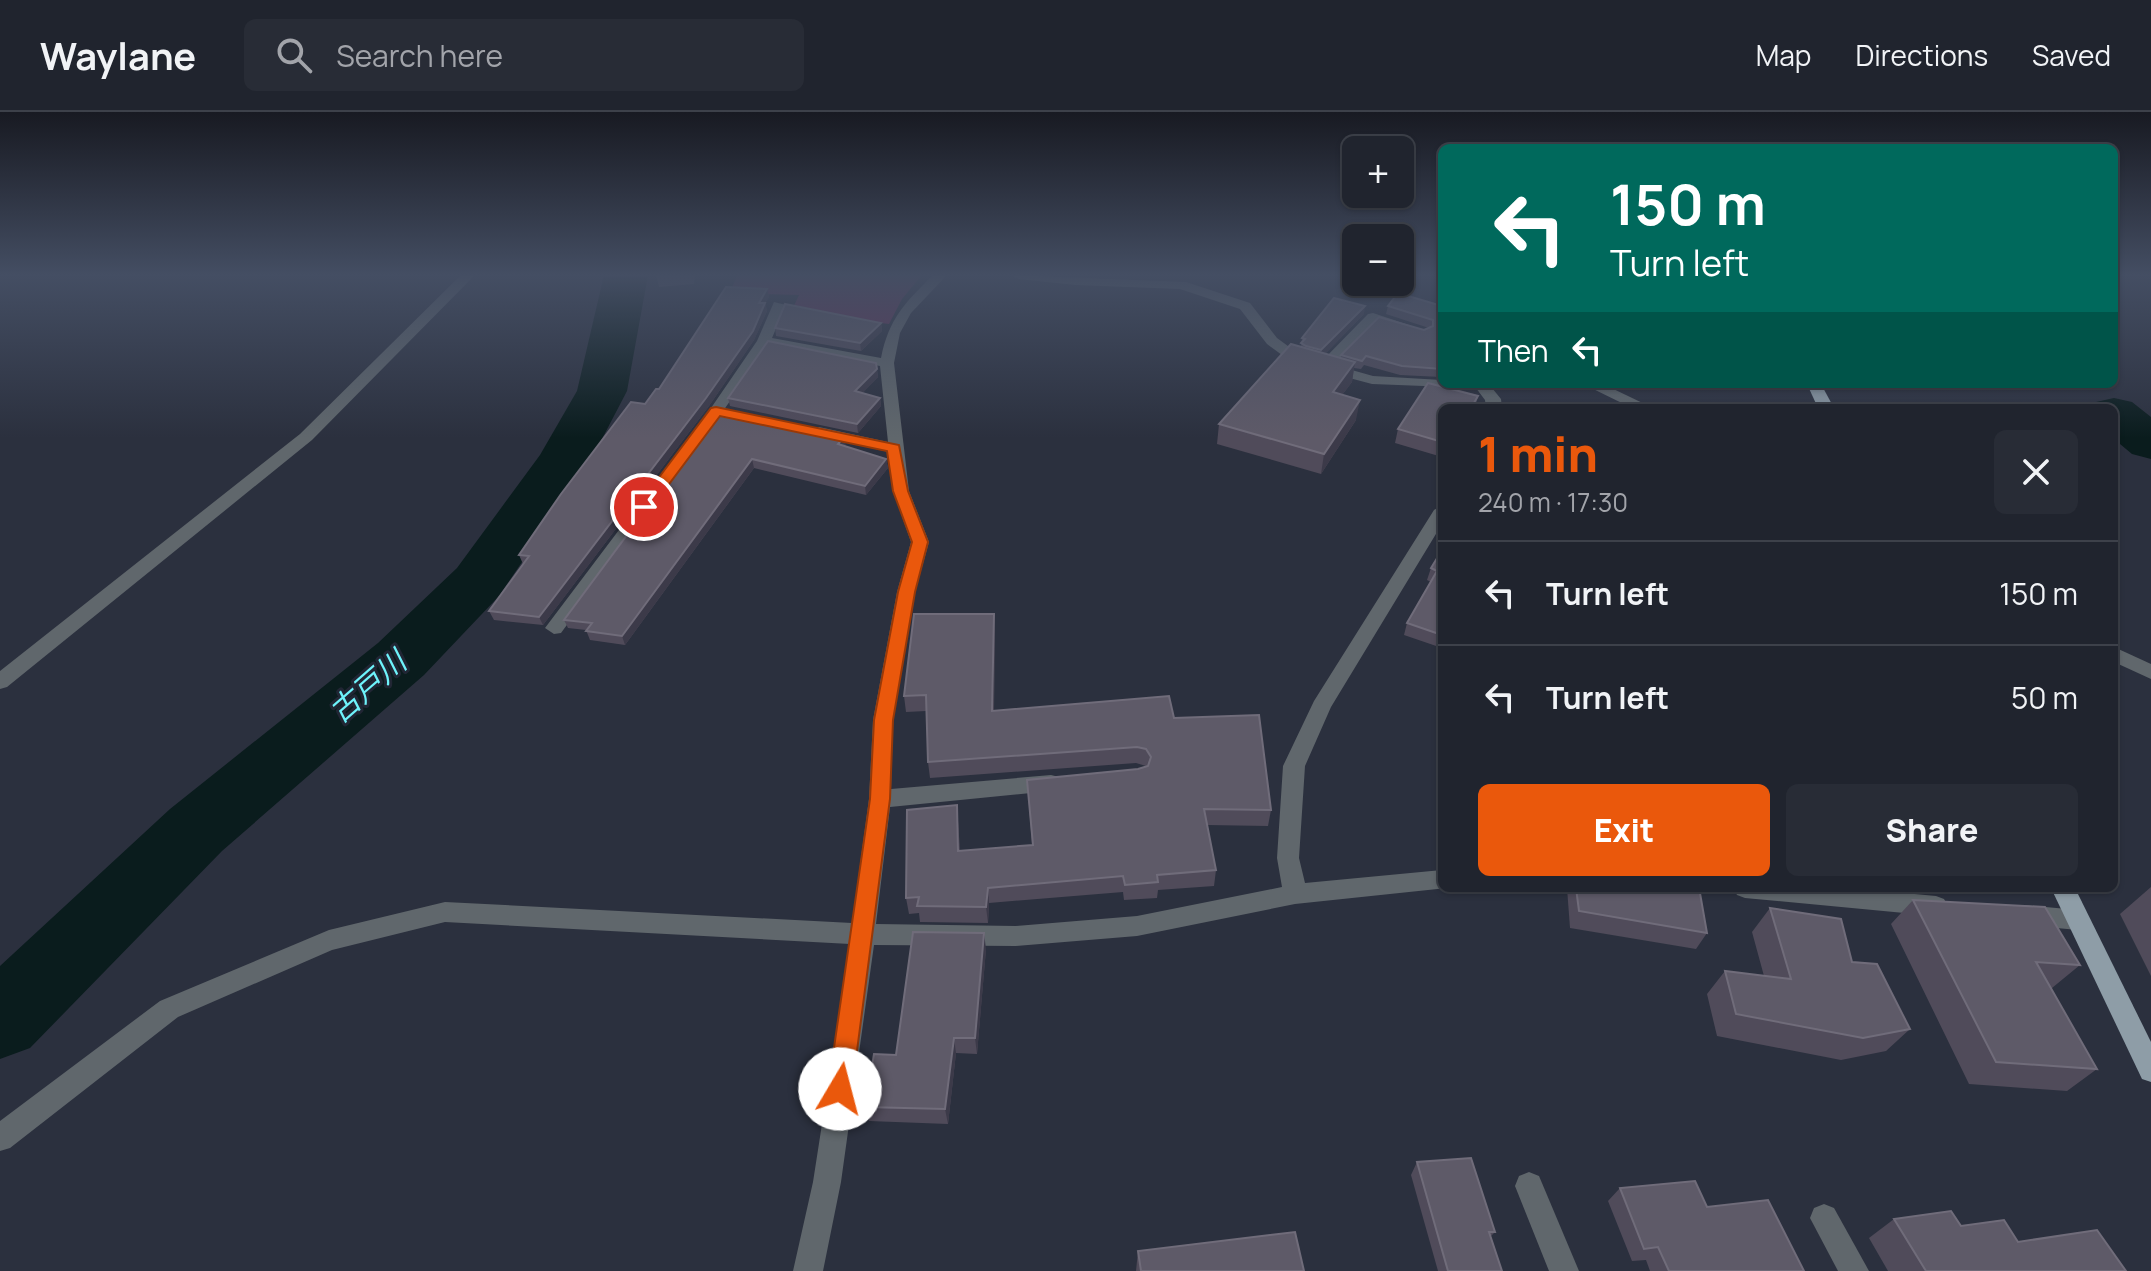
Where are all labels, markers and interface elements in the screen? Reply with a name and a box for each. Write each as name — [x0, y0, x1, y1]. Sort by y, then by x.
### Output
search box — [244, 19, 804, 91]
text: Waylane — [40, 29, 196, 81]
icon: search — [272, 33, 316, 77]
text: Search here — [336, 35, 503, 76]
text: Map — [1756, 36, 1811, 74]
text: Directions — [1855, 36, 1988, 74]
text: Saved — [2032, 36, 2111, 74]
map controls — [1342, 136, 1414, 296]
button: + — [1342, 136, 1414, 208]
text: 150 m — [1610, 165, 1766, 242]
icon: left — [1478, 176, 1582, 280]
button: − — [1342, 224, 1414, 296]
text: Turn left — [1610, 238, 1749, 287]
icon: left — [1565, 328, 1609, 372]
text: Then — [1478, 330, 1549, 371]
text: 1 min — [1478, 421, 1598, 486]
button: close — [1994, 430, 2078, 514]
pin — [610, 473, 678, 541]
text: 240 m · 17:30 — [1478, 484, 1628, 520]
icon: arrive — [622, 485, 666, 529]
icon: left — [1478, 571, 1522, 615]
text: Turn left — [1546, 573, 1669, 614]
text: 150 m — [1999, 573, 2078, 614]
water label: 古戸川 — [320, 639, 417, 731]
icon: left — [1478, 675, 1522, 719]
text: Turn left — [1546, 677, 1669, 718]
text: 50 m — [2011, 677, 2078, 718]
button: Exit — [1478, 784, 1770, 876]
button: Share — [1786, 784, 2078, 876]
position arrow — [798, 1047, 882, 1131]

